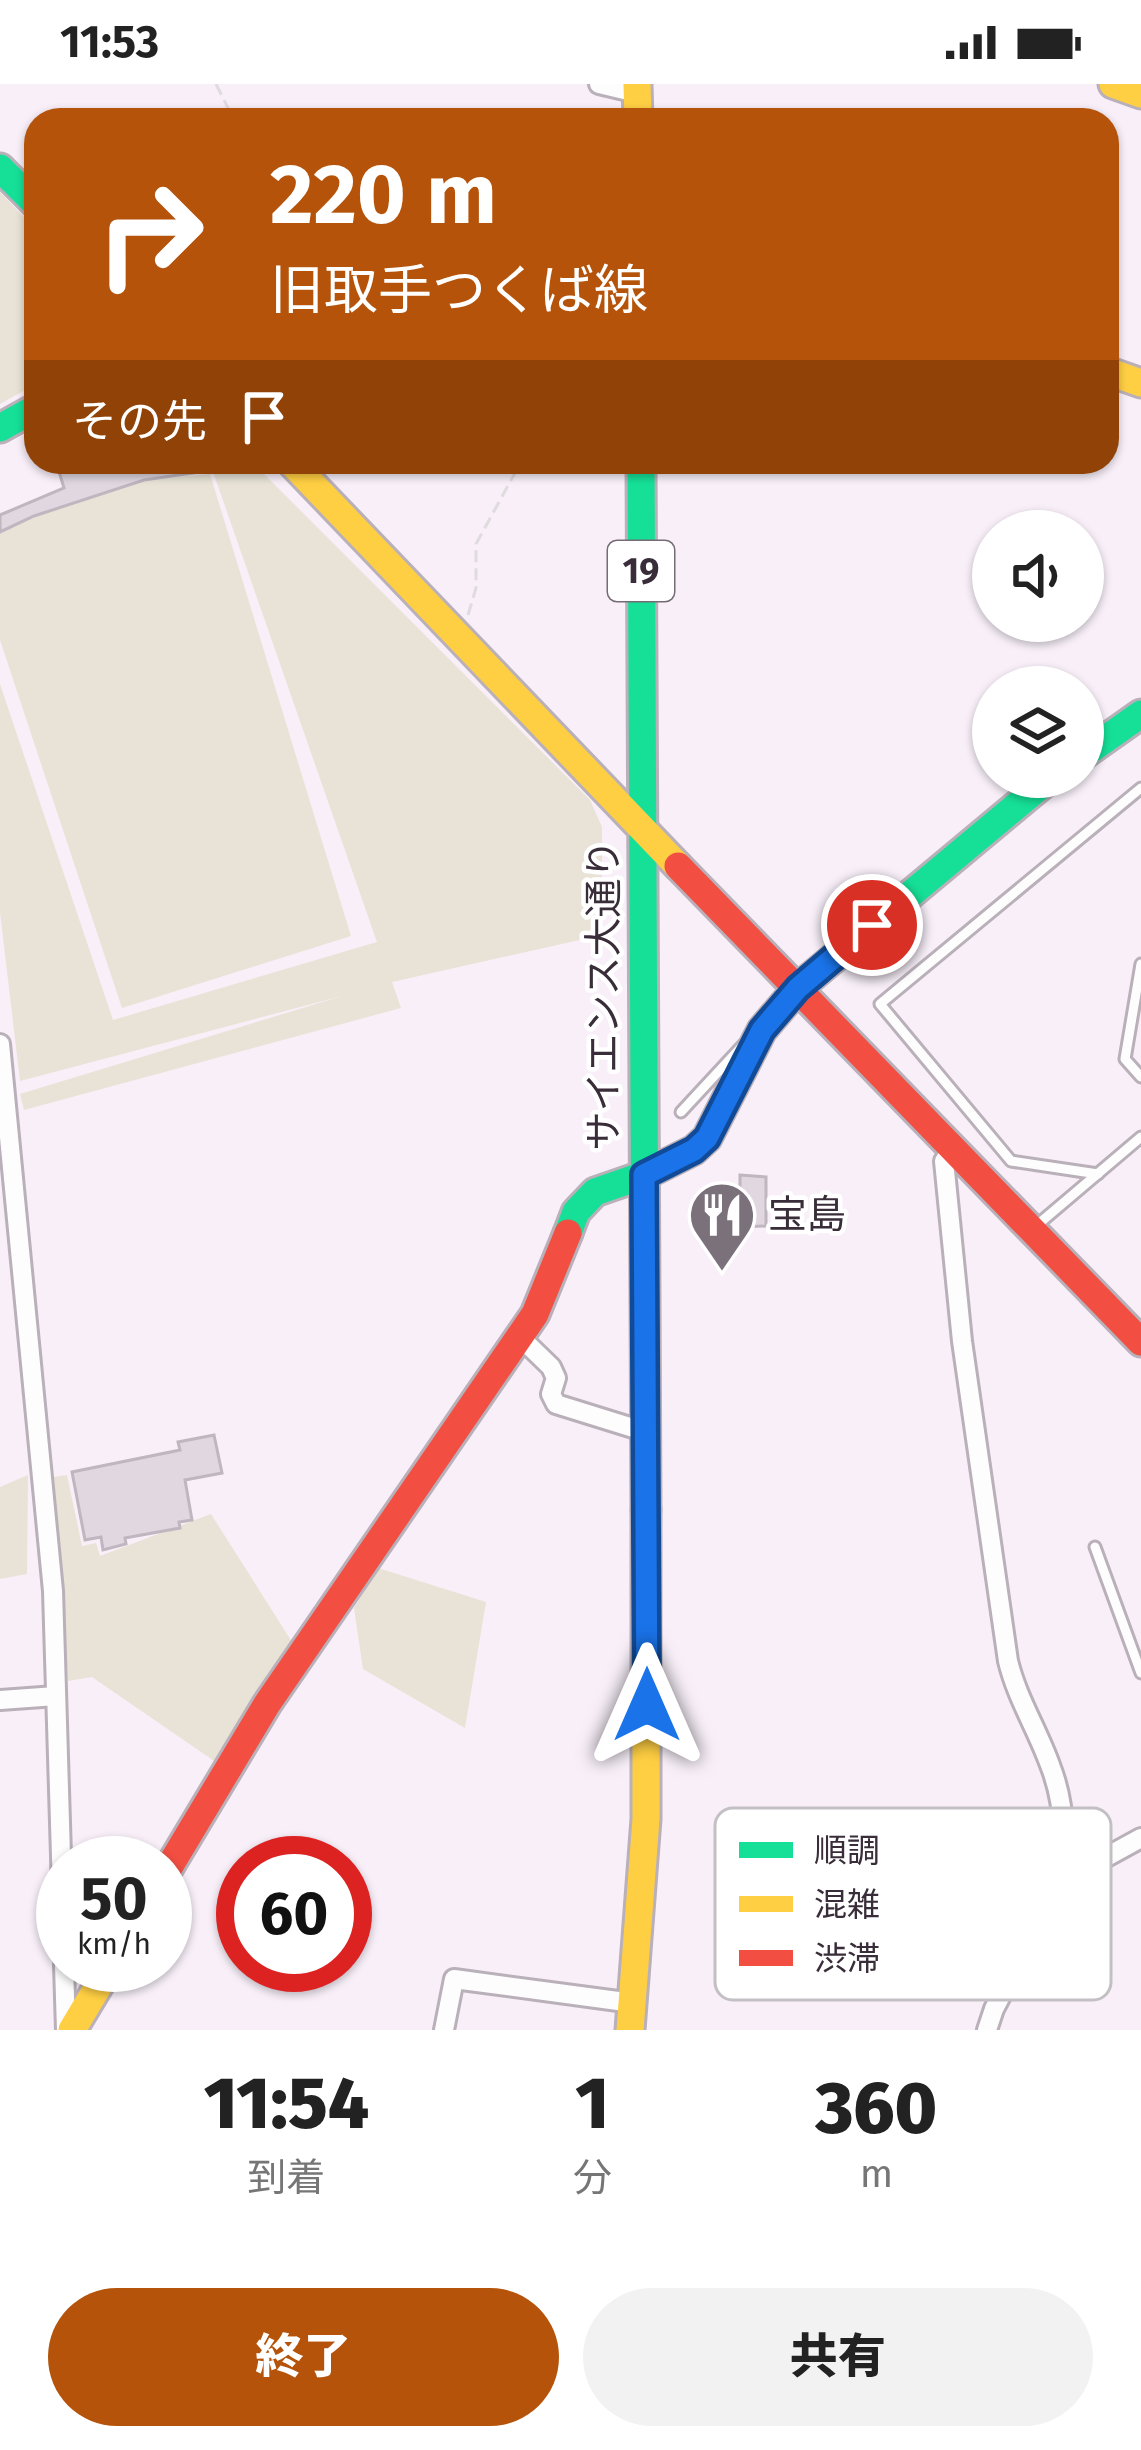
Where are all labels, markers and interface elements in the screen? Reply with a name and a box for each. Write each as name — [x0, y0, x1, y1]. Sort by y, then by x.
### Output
text: 11:53 — [60, 15, 159, 69]
text: 220 m — [270, 144, 497, 245]
icon: right — [72, 156, 228, 312]
text: 旧取手つくば線 — [270, 259, 648, 323]
icon: arrive — [231, 384, 297, 450]
text: その先 — [72, 395, 207, 449]
map controls — [972, 510, 1104, 798]
button: sound — [972, 510, 1104, 642]
road number: 19 — [608, 541, 674, 601]
button: layers — [972, 666, 1104, 798]
street label: サイエンス大通り — [581, 840, 627, 1150]
pin — [821, 874, 923, 976]
icon: arrive — [839, 892, 905, 958]
restaurant icon: 宝島 — [687, 1180, 757, 1274]
place label: 宝島 — [768, 1192, 846, 1238]
position arrow — [584, 1642, 710, 1768]
legend — [715, 1808, 1111, 2000]
text: 順調 — [814, 1831, 880, 1871]
speed limit sign: 60 — [216, 1836, 372, 1992]
text: 50 — [80, 1863, 148, 1935]
text: 混雑 — [814, 1885, 880, 1925]
text: km/h — [77, 1926, 151, 1962]
text: 渋滞 — [814, 1939, 880, 1979]
text: 11:54 — [204, 2061, 369, 2147]
text: 1 — [575, 2061, 609, 2147]
text: 360 — [815, 2066, 937, 2152]
text: m — [860, 2151, 893, 2197]
text: 到着 — [247, 2155, 325, 2201]
text: 分 — [573, 2155, 612, 2201]
button: 終了 — [48, 2288, 559, 2426]
button: 共有 — [583, 2288, 1093, 2426]

